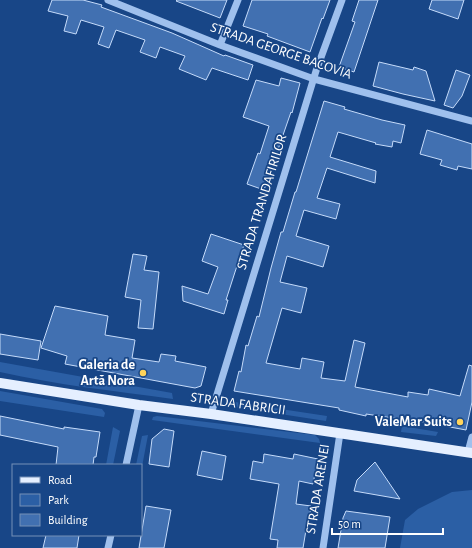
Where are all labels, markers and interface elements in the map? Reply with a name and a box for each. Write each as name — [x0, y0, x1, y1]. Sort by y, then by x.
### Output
street label: STRADA GEORGE BACOVIA — [209, 20, 353, 82]
street label: STRADA TRANDAFIRILOR — [235, 132, 289, 271]
place label: Galeria de Artă Nora — [78, 358, 135, 388]
marker: Galeria de Artă Nora — [138, 368, 148, 378]
street label: STRADA FABRICII — [190, 390, 286, 418]
place label: ValeMar Suits — [375, 415, 452, 429]
marker: ValeMar Suits — [455, 417, 465, 427]
street label: STRADA ARENEI — [304, 443, 332, 535]
legend — [12, 464, 142, 536]
text: Road — [48, 474, 72, 486]
text: Park — [48, 494, 69, 506]
scale bar — [332, 510, 443, 536]
text: Building — [48, 514, 88, 526]
text: 50 m — [338, 518, 361, 530]

